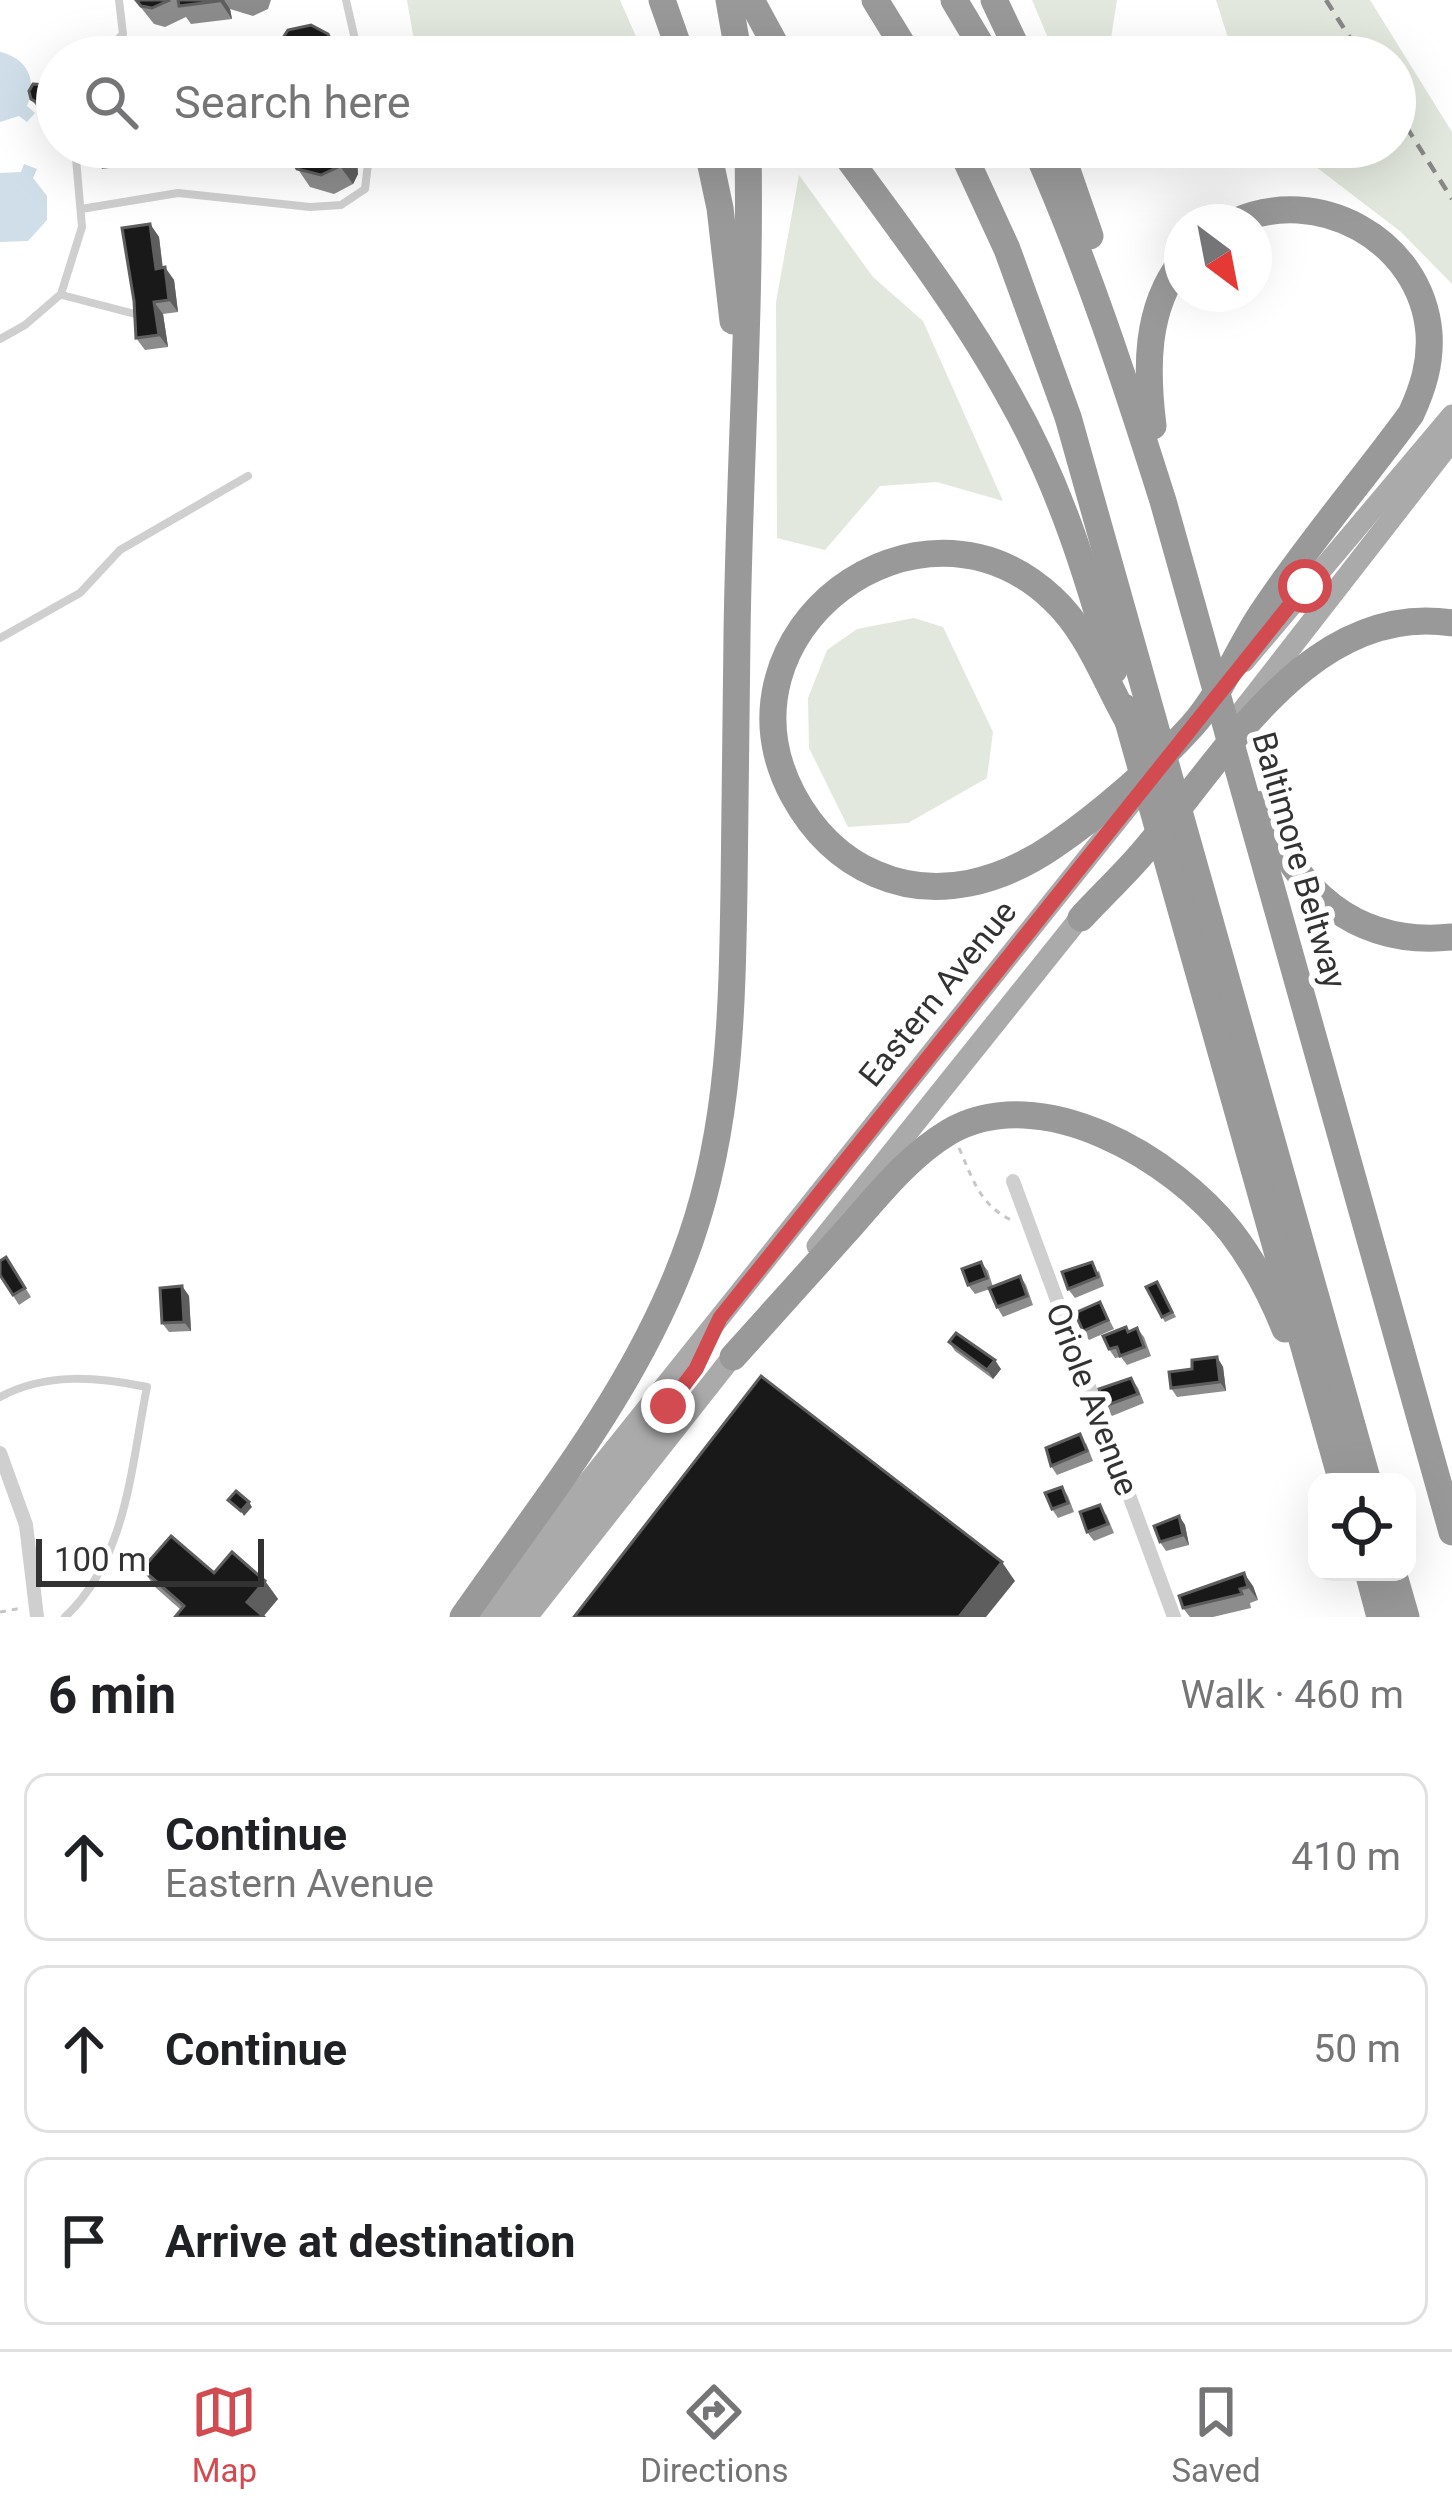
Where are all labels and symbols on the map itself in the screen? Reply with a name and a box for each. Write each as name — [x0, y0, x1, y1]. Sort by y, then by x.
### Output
north arrow — [1164, 204, 1272, 312]
route start — [1278, 559, 1332, 613]
street label: Baltimore Beltway — [1244, 728, 1355, 993]
street label: Eastern Avenue — [851, 893, 1024, 1094]
street label: Oriole Avenue — [1038, 1298, 1147, 1501]
route end — [641, 1379, 695, 1433]
scale bar — [36, 1533, 264, 1586]

